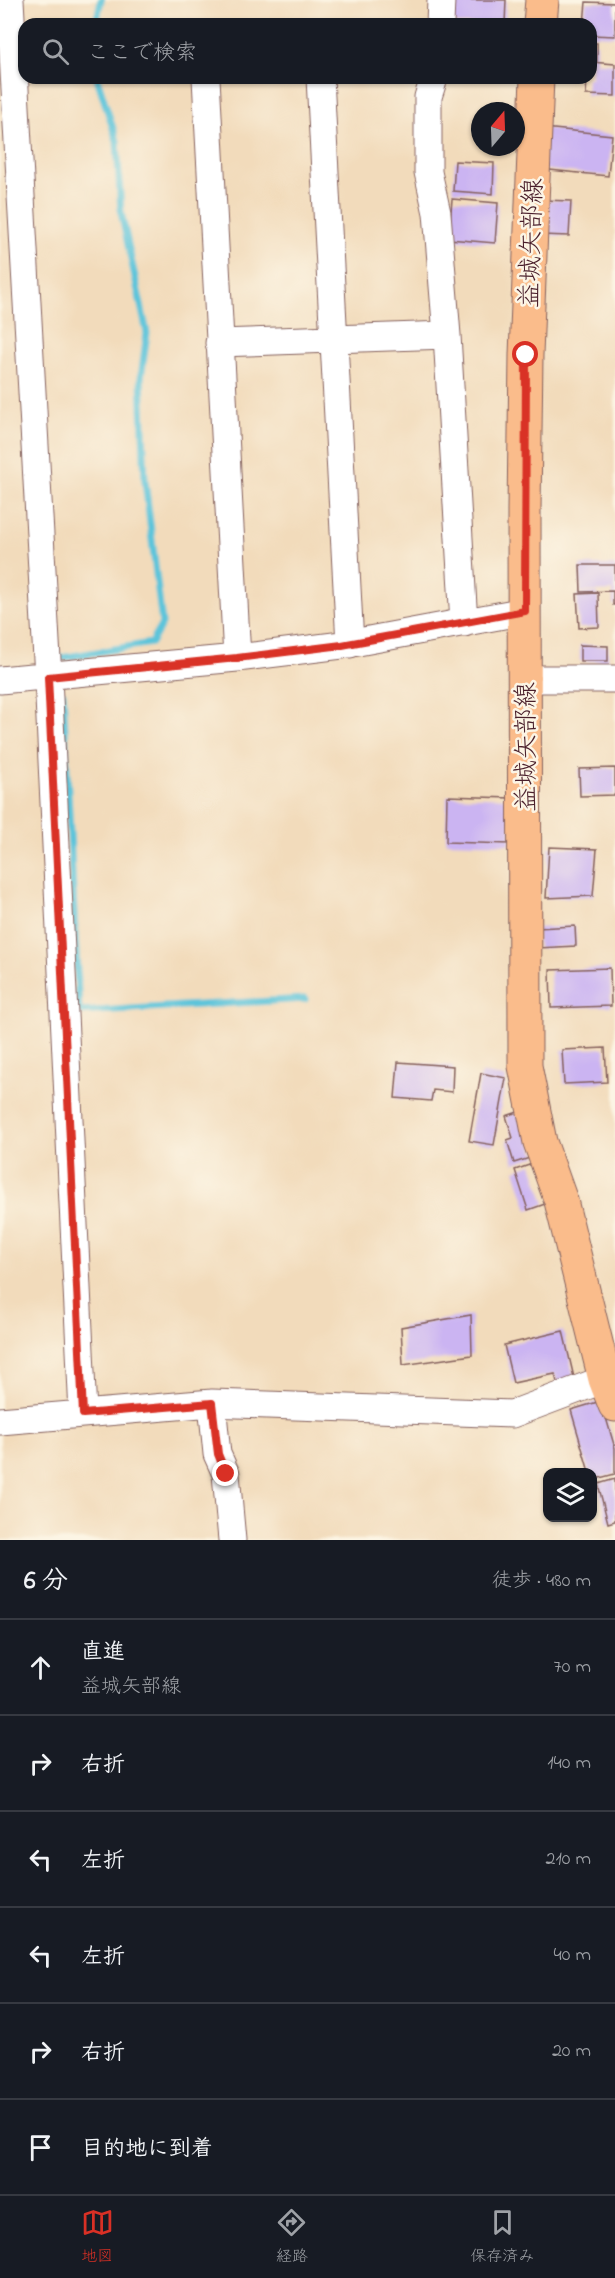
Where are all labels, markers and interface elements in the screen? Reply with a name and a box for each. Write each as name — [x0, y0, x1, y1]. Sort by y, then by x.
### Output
search box — [18, 18, 597, 84]
icon: search — [39, 35, 72, 68]
text: ここで検索 — [87, 38, 197, 70]
north arrow — [471, 102, 525, 156]
street label: 益城矢部線 — [512, 177, 554, 309]
route start — [512, 341, 538, 367]
street label: 益城矢部線 — [509, 682, 547, 812]
route end — [212, 1460, 238, 1486]
map controls — [543, 1468, 597, 1522]
button: layers — [543, 1468, 597, 1522]
text: 6 分 — [24, 1563, 68, 1601]
text: 徒歩 · 480 m — [492, 1567, 591, 1596]
text: 直進 — [81, 1637, 125, 1669]
icon: ahead — [24, 1651, 57, 1684]
text: 70 m — [554, 1653, 591, 1682]
text: 益城矢部線 — [81, 1673, 181, 1702]
icon: right — [24, 1747, 57, 1780]
text: 140 m — [547, 1749, 591, 1778]
text: 右折 — [81, 1750, 125, 1782]
icon: left — [24, 1843, 57, 1876]
text: 210 m — [546, 1845, 591, 1874]
text: 左折 — [81, 1846, 125, 1878]
icon: left — [24, 1939, 57, 1972]
text: 40 m — [554, 1941, 591, 1970]
text: 左折 — [81, 1942, 125, 1974]
icon: right — [24, 2035, 57, 2068]
text: 20 m — [552, 2037, 591, 2066]
text: 右折 — [81, 2038, 125, 2070]
icon: arrive — [24, 2131, 57, 2164]
text: 目的地に到着 — [81, 2134, 213, 2166]
tab: 地図 — [81, 2206, 114, 2269]
tab: 経路 — [275, 2206, 308, 2269]
tab: 保存済み — [470, 2206, 534, 2269]

